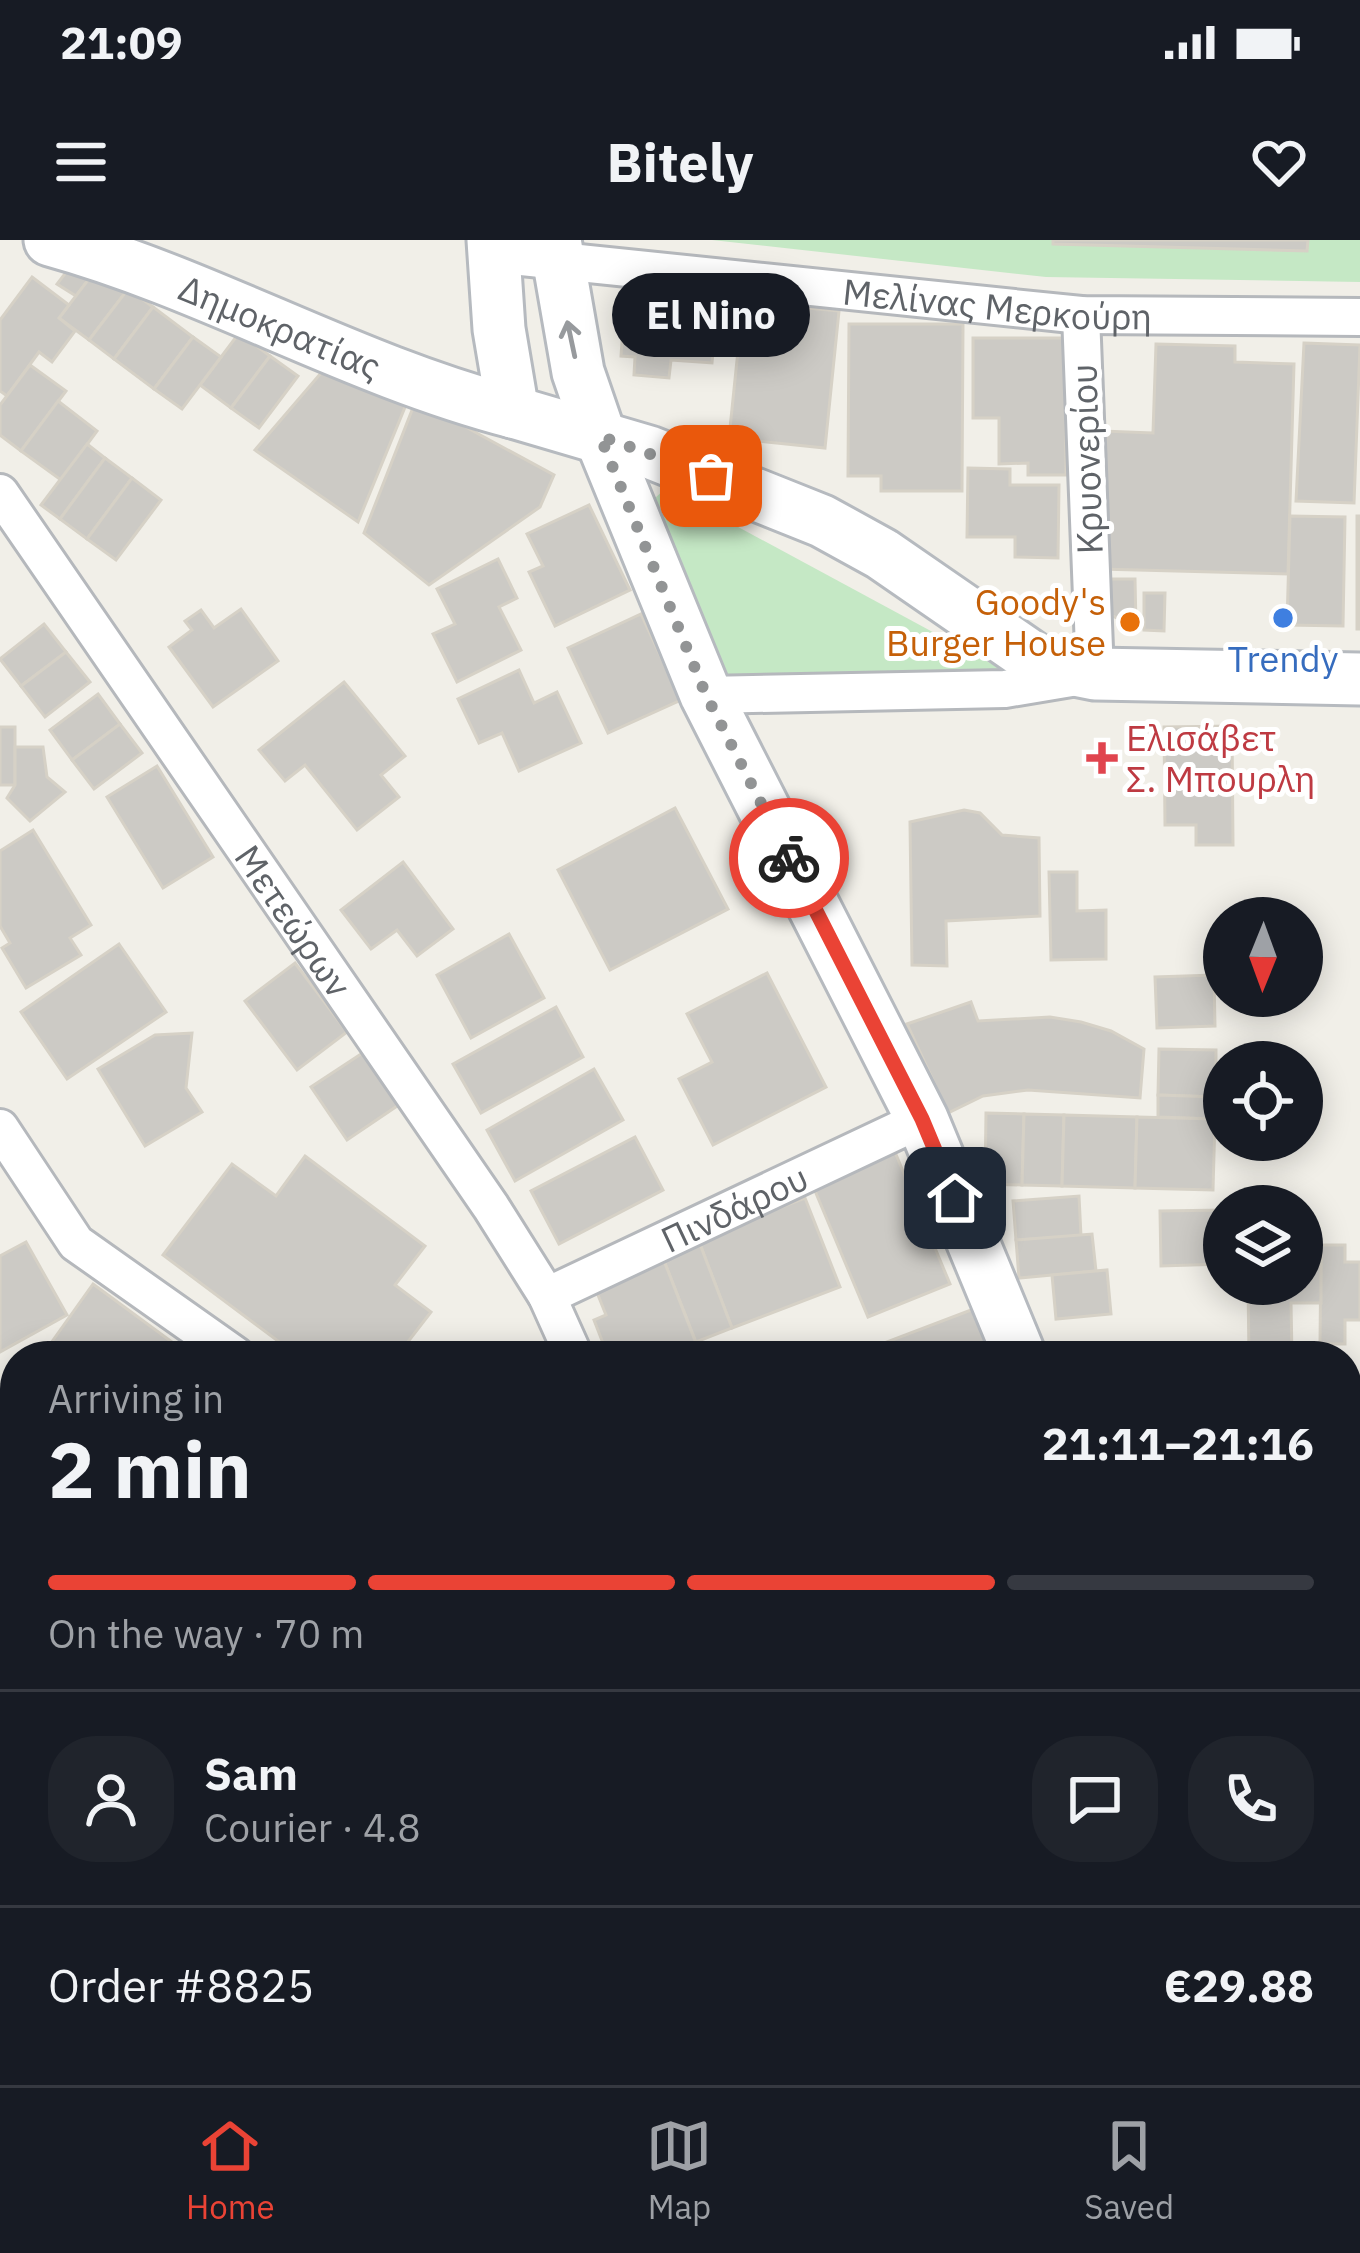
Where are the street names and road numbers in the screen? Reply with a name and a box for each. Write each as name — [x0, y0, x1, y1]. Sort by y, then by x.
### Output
street label: Δημοκρατίας — [172, 263, 388, 389]
street label: Μελίνας Μερκούρη — [840, 267, 1152, 339]
street label: Κρυονερίου — [1059, 363, 1113, 555]
street label: Μετεώρων — [225, 835, 363, 1006]
street label: Πινδάρου — [653, 1153, 815, 1262]

